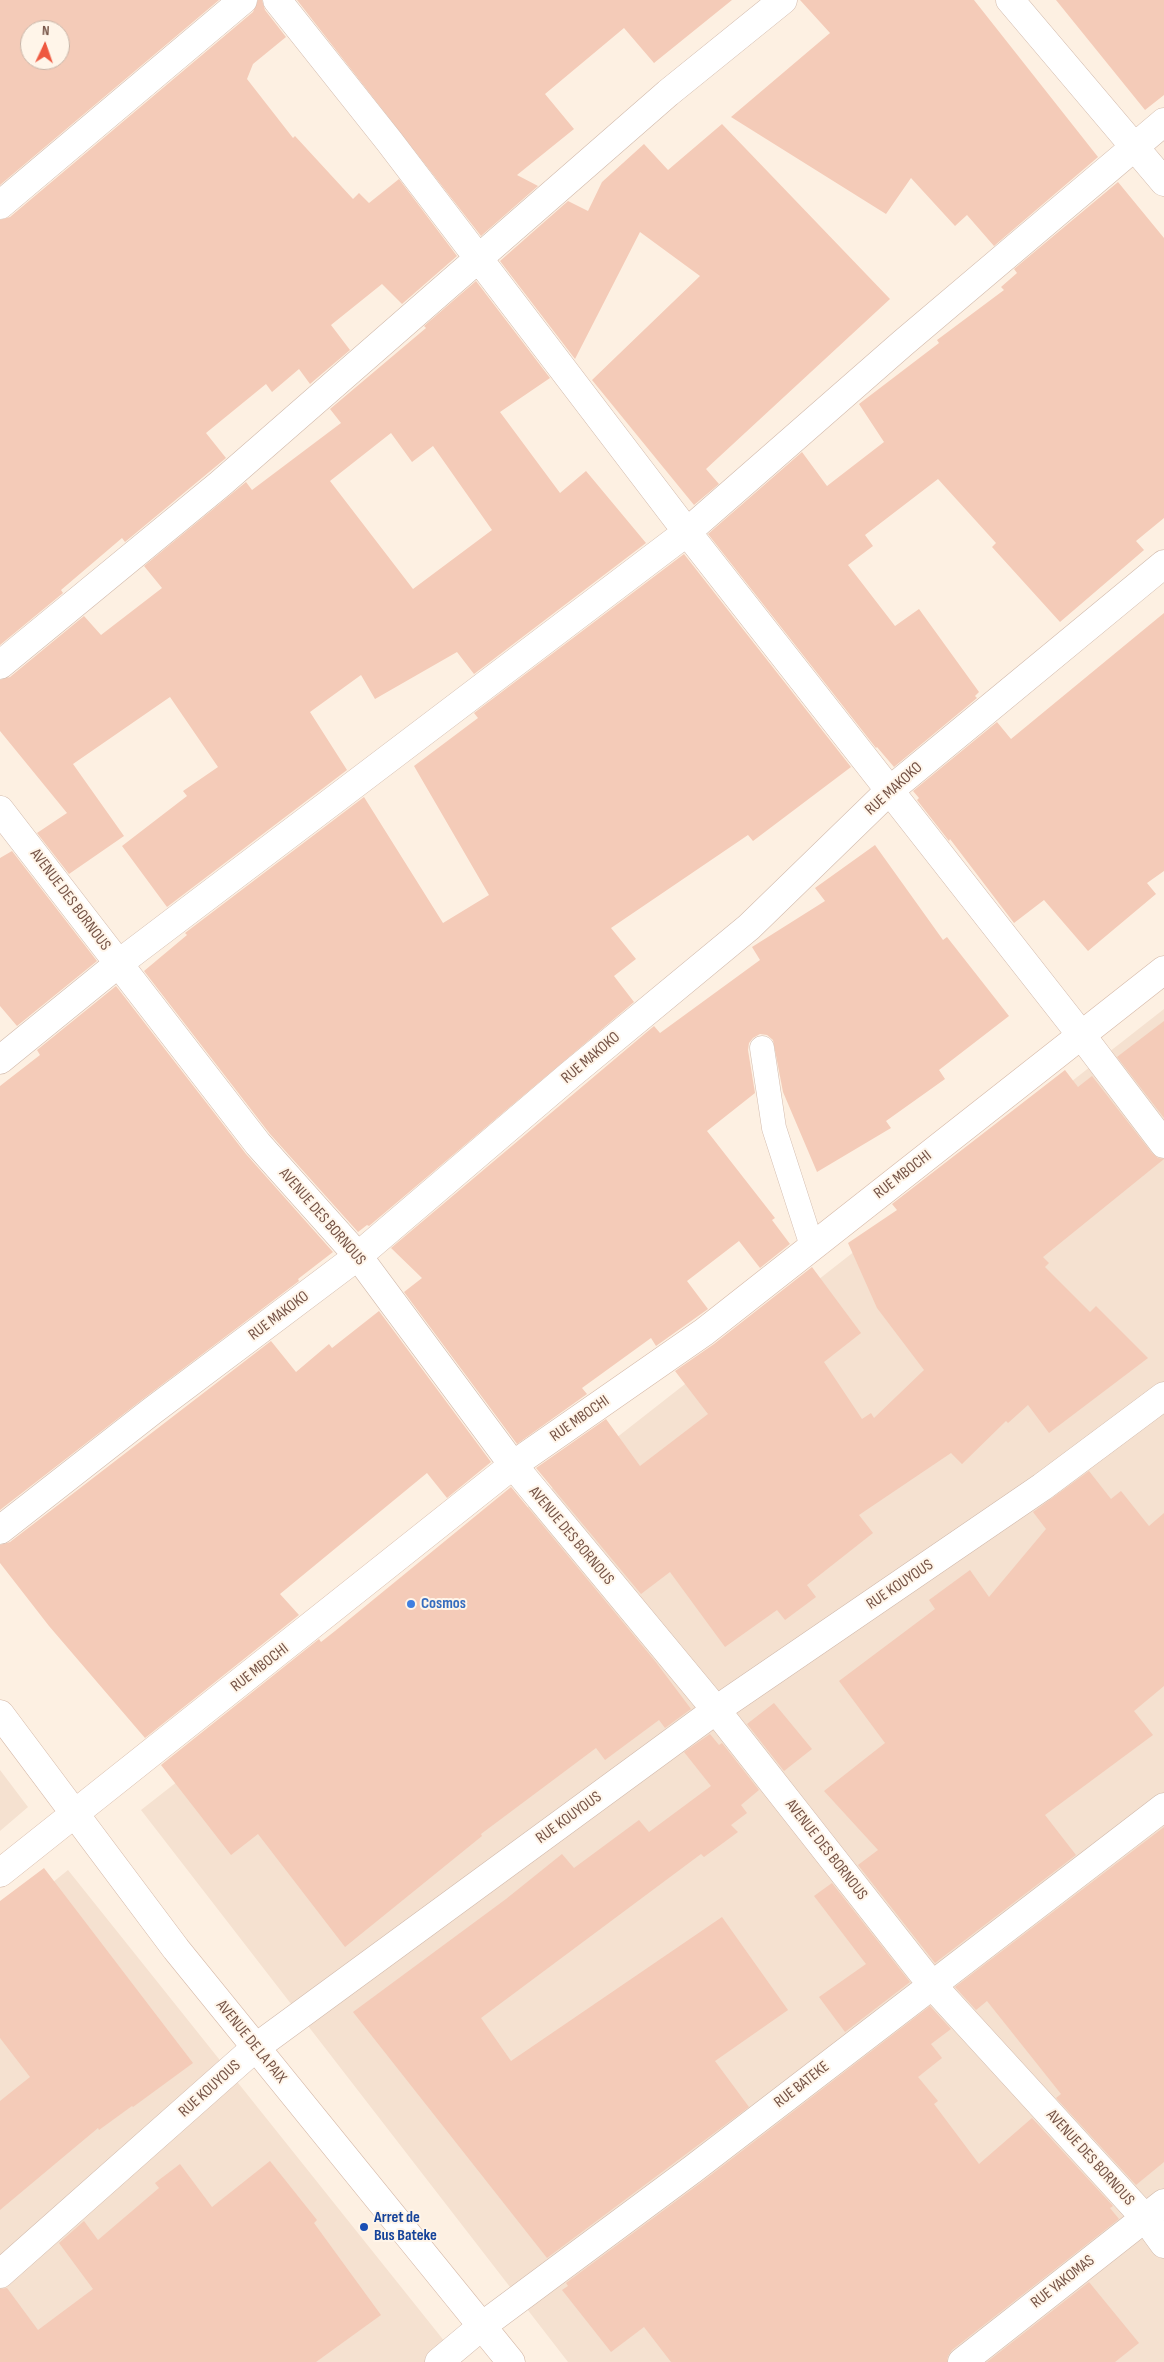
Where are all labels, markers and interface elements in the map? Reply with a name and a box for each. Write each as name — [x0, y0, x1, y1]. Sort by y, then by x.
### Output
north arrow — [20, 20, 70, 70]
text: N — [42, 22, 50, 39]
street label: RUE MAKOKO — [861, 758, 927, 820]
street label: AVENUE DES BORNOUS — [25, 845, 115, 955]
street label: RUE MAKOKO — [558, 1028, 624, 1088]
street label: RUE MBOCHI — [870, 1147, 936, 1203]
street label: AVENUE DES BORNOUS — [275, 1164, 369, 1270]
street label: RUE MAKOKO — [245, 1287, 313, 1345]
street label: RUE MBOCHI — [547, 1392, 613, 1446]
street label: AVENUE DES BORNOUS — [524, 1483, 618, 1589]
street label: RUE KOUYOUS — [863, 1556, 937, 1614]
place label: Cosmos — [421, 1594, 466, 1614]
marker: Cosmos — [405, 1598, 417, 1610]
street label: RUE MBOCHI — [227, 1640, 293, 1696]
street label: RUE KOUYOUS — [533, 1788, 605, 1848]
street label: AVENUE DES BORNOUS — [781, 1796, 871, 1904]
street label: AVENUE DE LA PAIX — [212, 1997, 290, 2087]
street label: RUE KOUYOUS — [175, 2056, 245, 2122]
street label: RUE BATEKE — [771, 2058, 833, 2112]
street label: AVENUE DES BORNOUS — [1042, 2106, 1138, 2210]
place label: Arret de Bus Bateke — [374, 2208, 437, 2246]
marker: Arret de Bus Bateke — [358, 2221, 370, 2233]
street label: RUE YAKOMAS — [1027, 2251, 1099, 2313]

